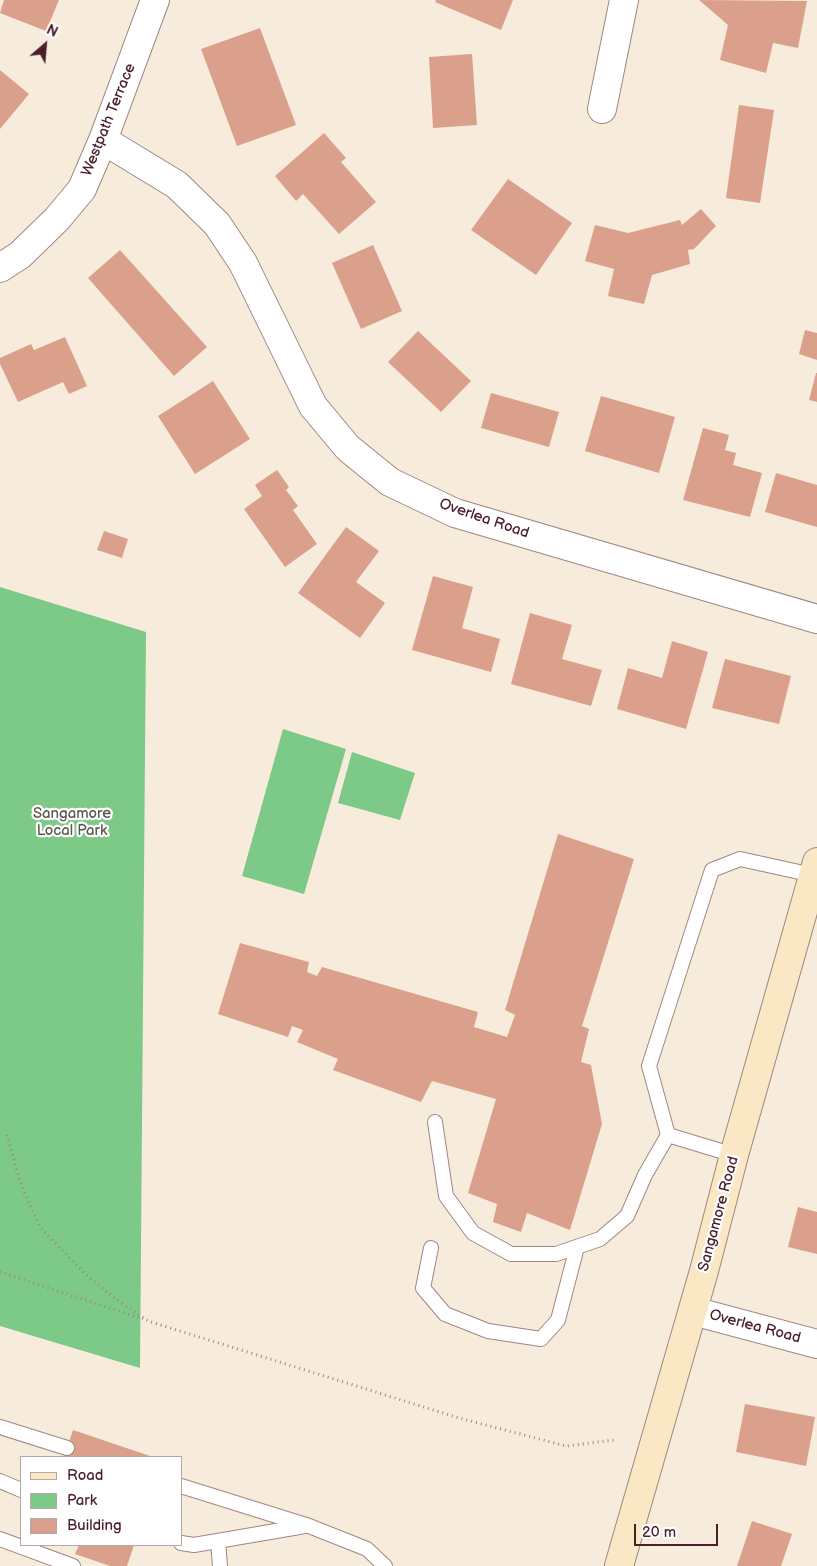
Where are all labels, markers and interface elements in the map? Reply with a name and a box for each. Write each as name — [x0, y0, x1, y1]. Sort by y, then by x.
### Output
north arrow — [20, 20, 70, 70]
text: N — [43, 21, 61, 41]
street label: Westpath Terrace — [78, 61, 140, 179]
street label: Overlea Road — [437, 495, 531, 543]
park label: Sangamore Local Park — [33, 805, 111, 840]
street label: Sangamore Road — [695, 1154, 743, 1274]
street label: Overlea Road — [707, 1306, 803, 1348]
legend — [20, 1456, 182, 1546]
text: Road — [67, 1466, 103, 1485]
text: Park — [67, 1491, 97, 1510]
scale bar — [637, 1514, 721, 1546]
text: Building — [67, 1516, 122, 1535]
text: 20 m — [642, 1523, 676, 1542]

